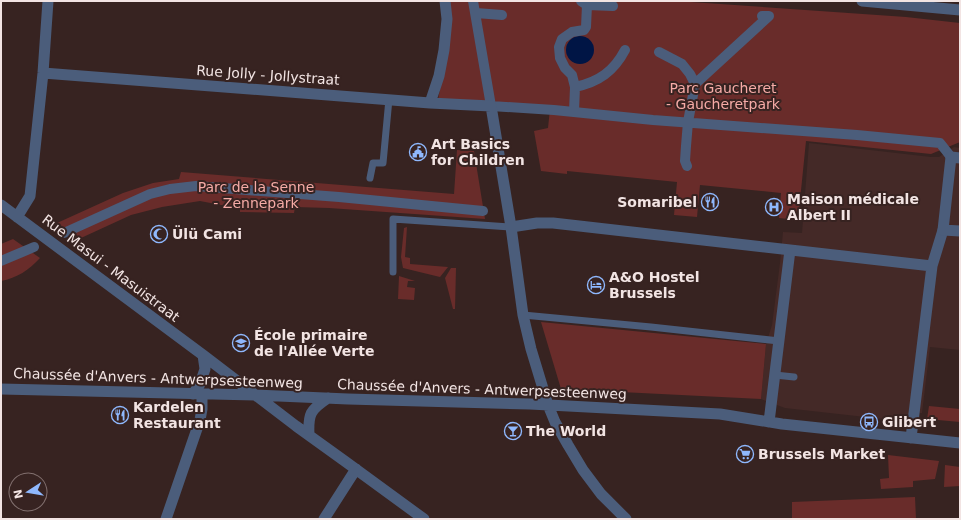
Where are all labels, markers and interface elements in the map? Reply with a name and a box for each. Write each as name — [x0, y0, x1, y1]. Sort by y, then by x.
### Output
street label: Rue Jolly - Jollystraat — [196, 62, 341, 88]
park label: Parc Gaucheret - Gaucheretpark — [666, 80, 781, 112]
place label: Art Basics for Children — [431, 136, 525, 168]
public building icon: Art Basics for Children — [408, 142, 428, 162]
park label: Parc de la Senne - Zennepark — [198, 179, 314, 211]
place label: Maison médicale Albert II — [787, 191, 919, 223]
restaurant icon: Somaribel — [700, 192, 720, 212]
place label: Somaribel — [617, 194, 697, 210]
hospital icon: Maison médicale Albert II — [764, 197, 784, 217]
street label: Rue Masui - Masuistraat — [39, 211, 183, 325]
mosque icon: Ülü Cami — [149, 224, 169, 244]
place label: Ülü Cami — [172, 225, 242, 242]
place label: A&O Hostel Brussels — [609, 269, 699, 301]
hotel icon: A&O Hostel Brussels — [586, 275, 606, 295]
place label: École primaire de l'Allée Verte — [254, 327, 374, 359]
school or university icon: École primaire de l'Allée Verte — [231, 333, 251, 353]
street label: Chaussée d'Anvers - Antwerpsesteenweg — [13, 365, 303, 391]
street label: Chaussée d'Anvers - Antwerpsesteenweg — [337, 376, 627, 402]
place label: Kardelen Restaurant — [133, 399, 221, 431]
restaurant icon: Kardelen Restaurant — [110, 405, 130, 425]
bus stop icon: Glibert — [859, 412, 879, 432]
place label: Glibert — [882, 414, 937, 430]
bar icon: The World — [503, 421, 523, 441]
place label: The World — [526, 423, 606, 439]
supermarket icon: Brussels Market — [735, 444, 755, 464]
place label: Brussels Market — [758, 446, 885, 462]
north arrow — [8, 472, 48, 512]
text: N — [11, 488, 26, 500]

